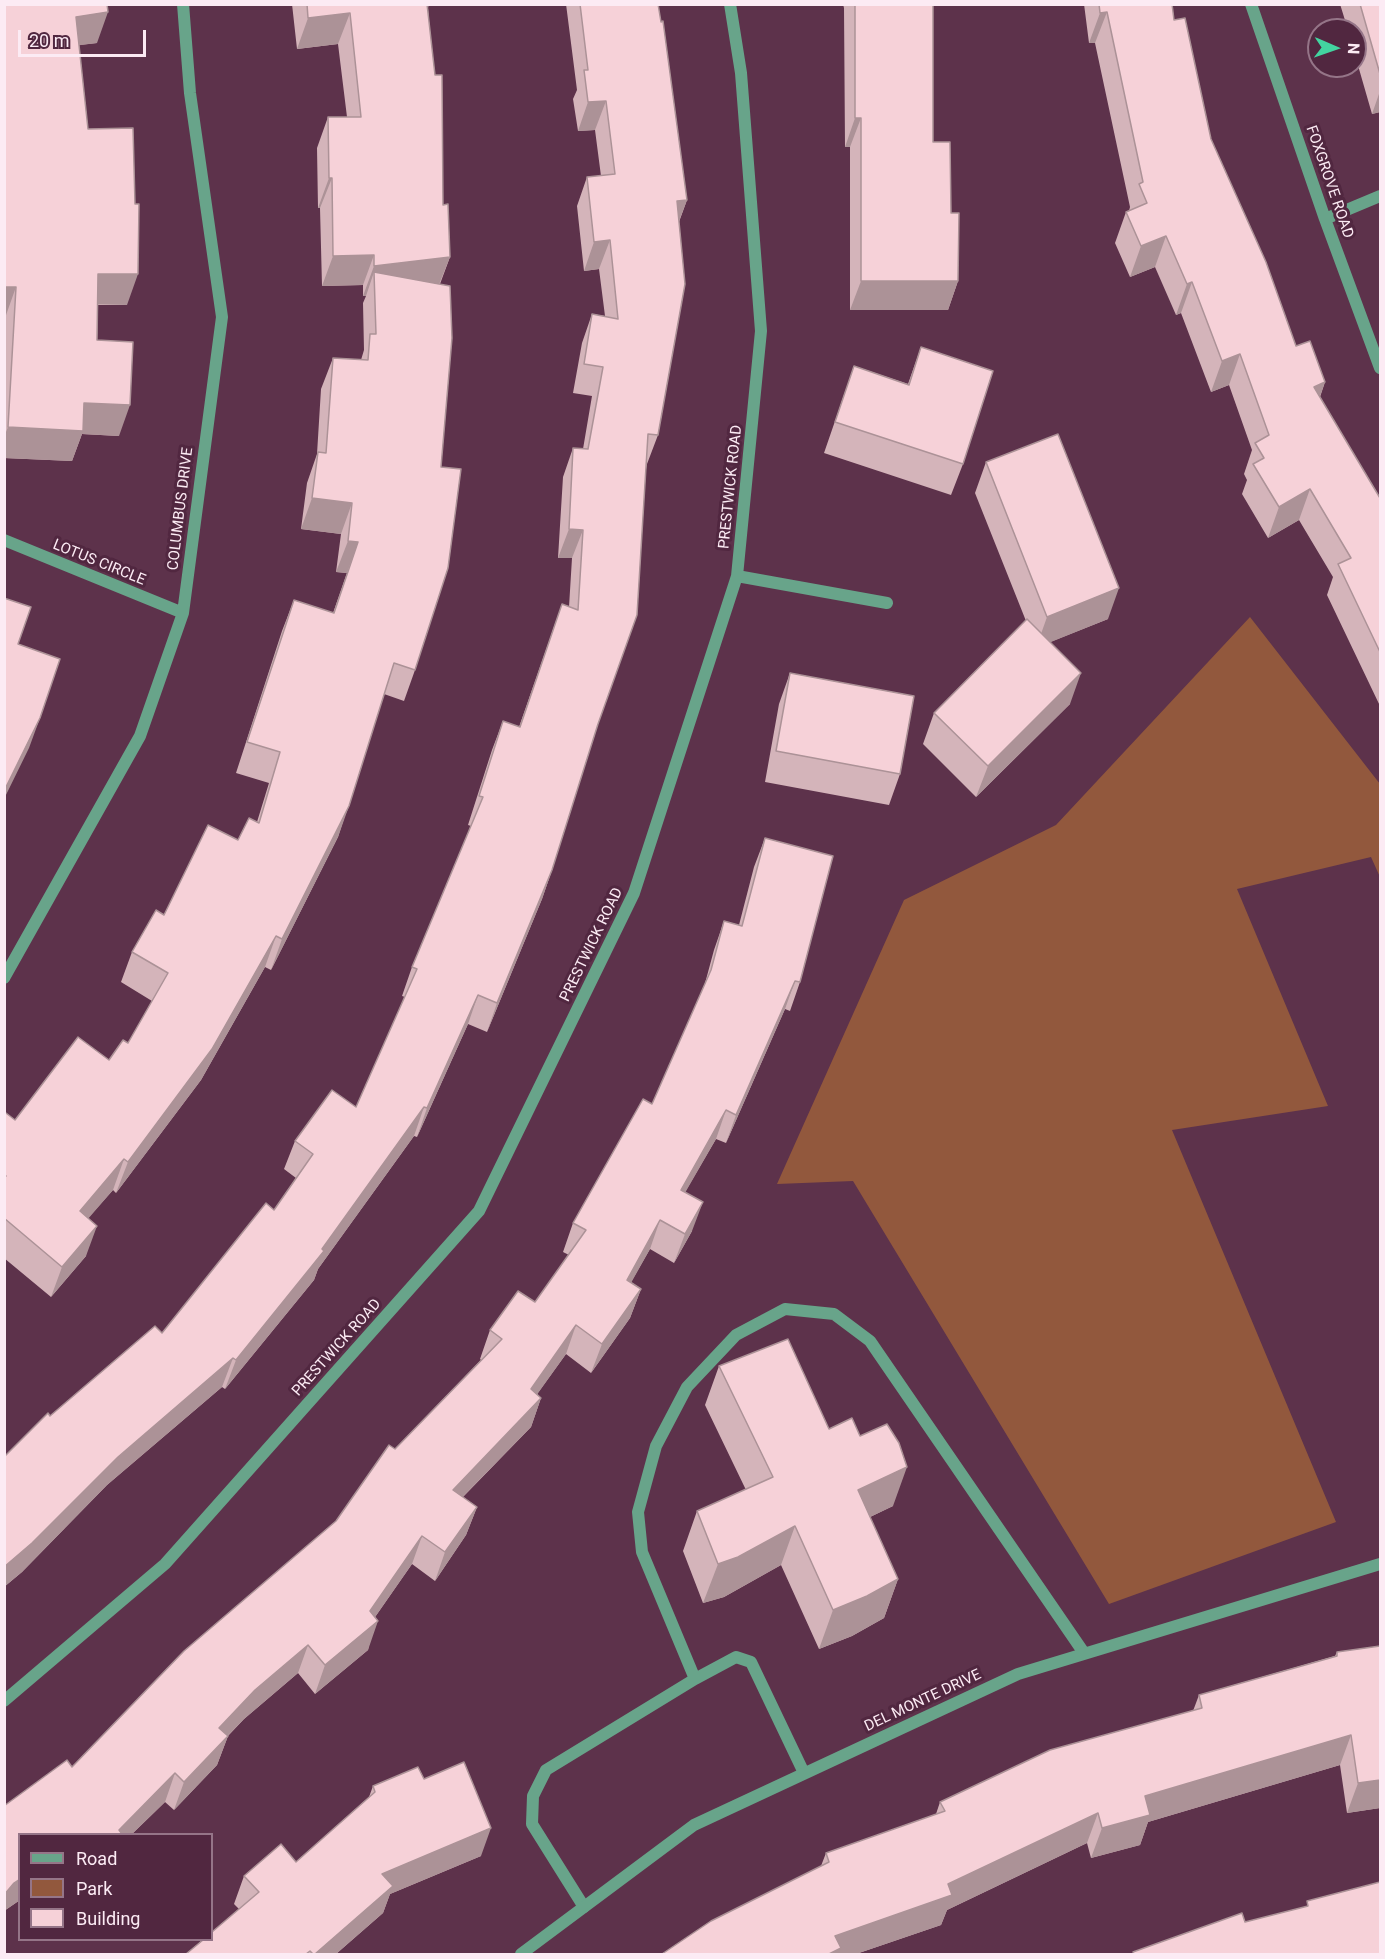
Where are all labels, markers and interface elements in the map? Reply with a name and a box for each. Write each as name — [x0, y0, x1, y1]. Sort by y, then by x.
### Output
scale bar — [21, 18, 148, 56]
north arrow — [1307, 18, 1367, 78]
text: 20 m — [29, 30, 69, 51]
text: N — [1344, 43, 1363, 55]
street label: FOXGROVE ROAD — [1301, 123, 1357, 241]
street label: PRESTWICK ROAD — [716, 424, 746, 550]
street label: COLUMBUS DRIVE — [165, 447, 197, 571]
street label: LOTUS CIRCLE — [50, 536, 148, 590]
street label: PRESTWICK ROAD — [557, 885, 627, 1005]
street label: PRESTWICK ROAD — [289, 1296, 385, 1400]
street label: DEL MONTE DRIVE — [862, 1666, 984, 1736]
legend — [18, 1833, 213, 1941]
text: Road — [76, 1848, 117, 1869]
text: Park — [76, 1878, 112, 1899]
text: Building — [76, 1908, 140, 1929]

